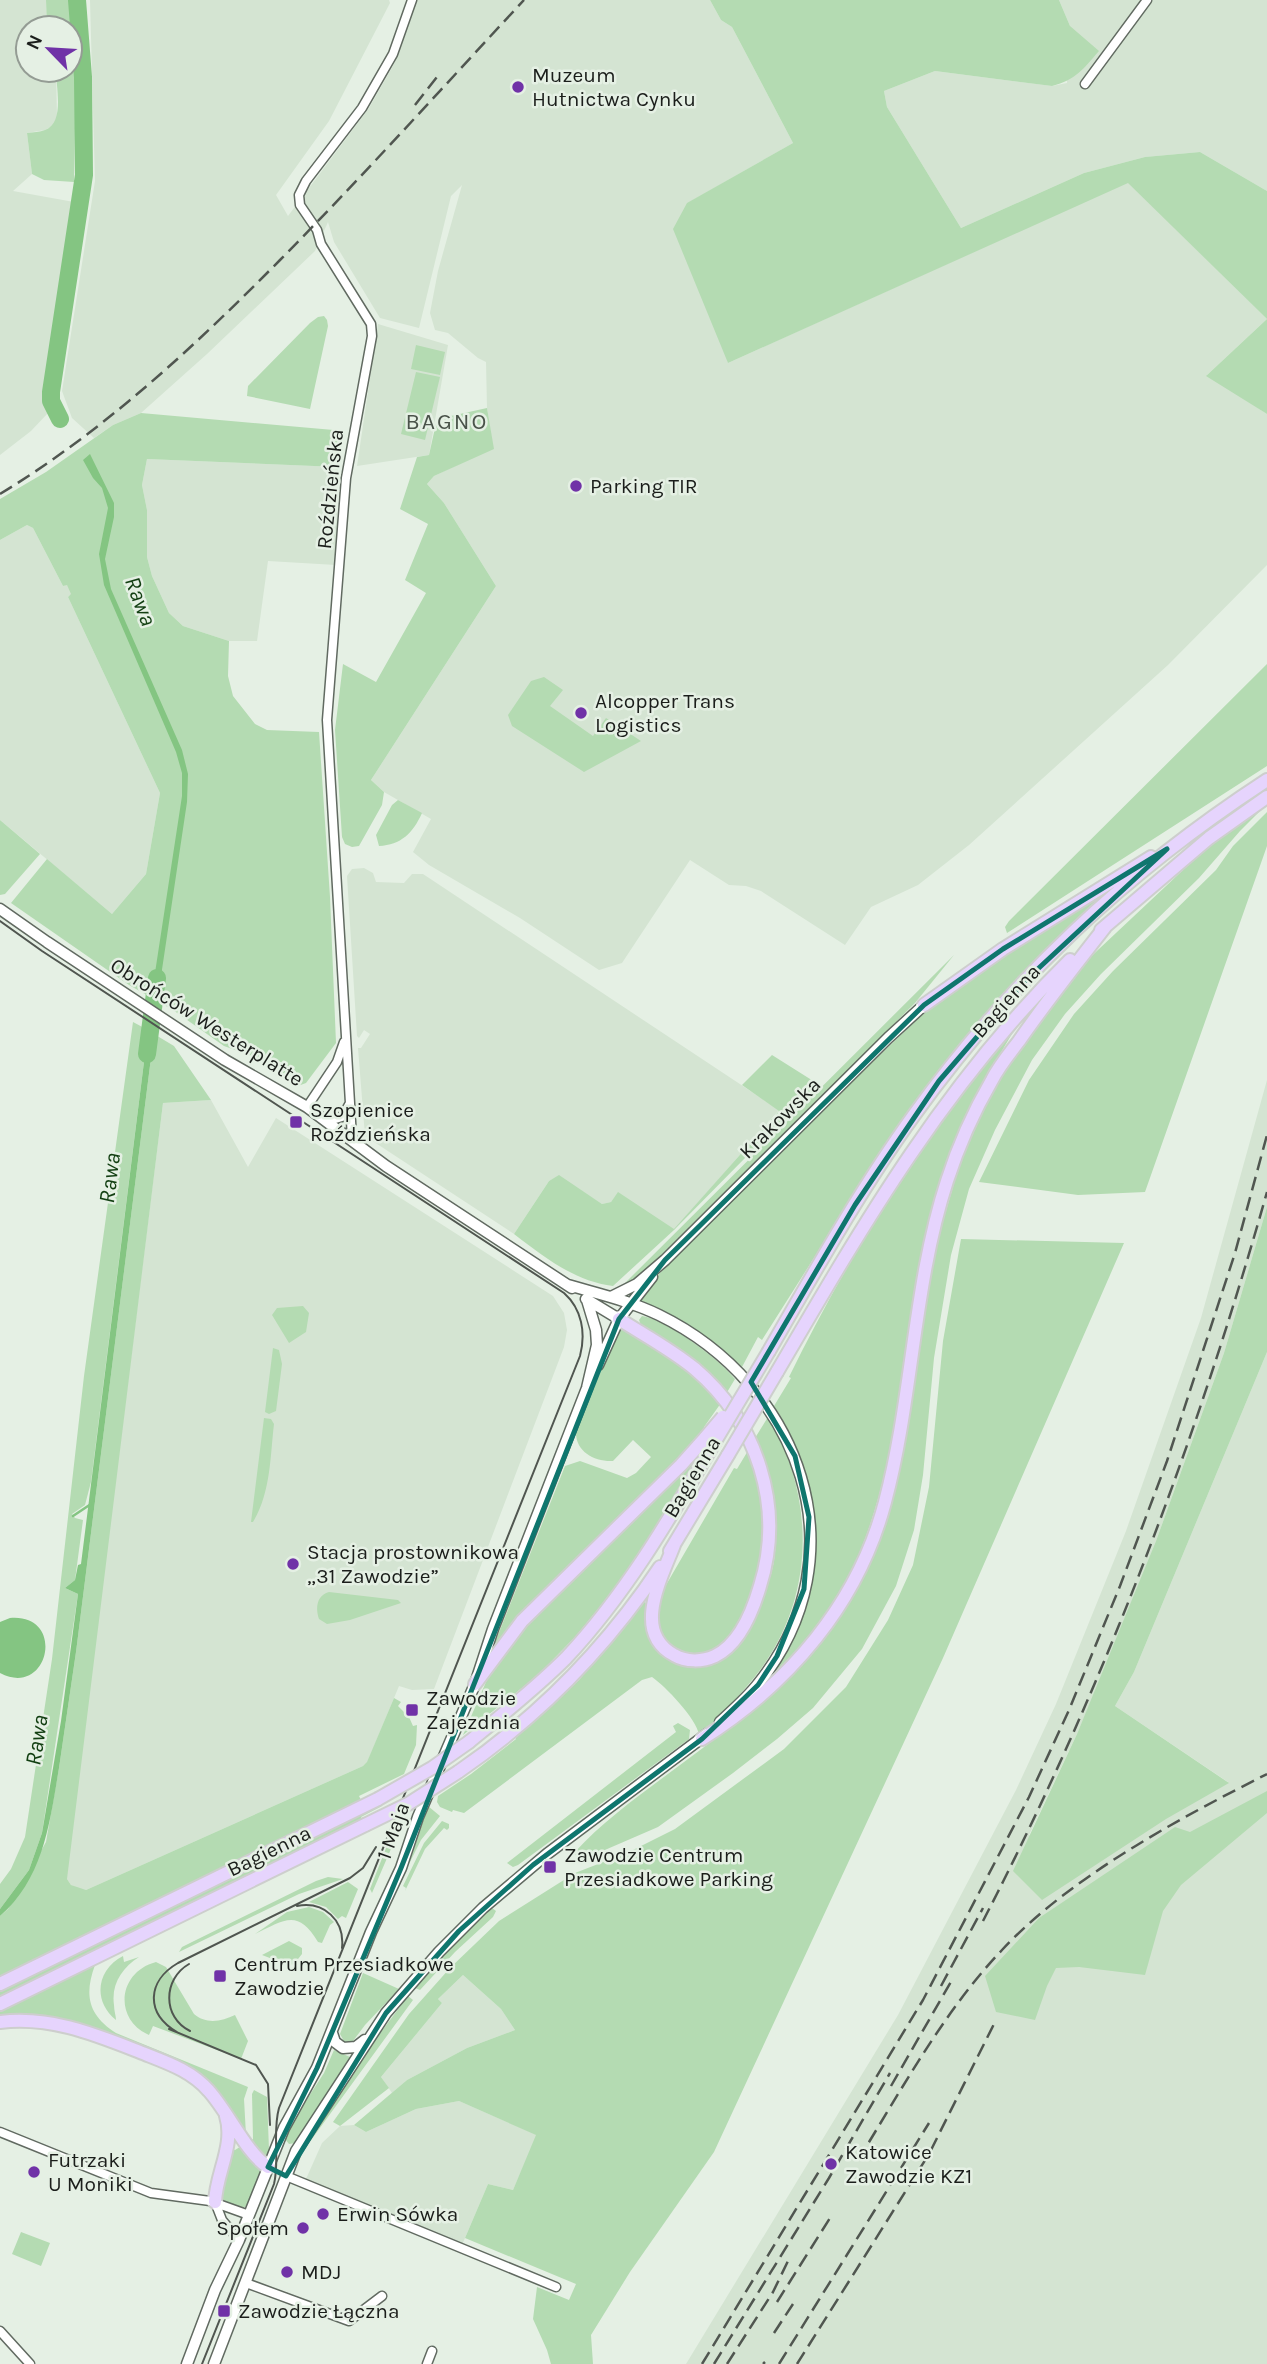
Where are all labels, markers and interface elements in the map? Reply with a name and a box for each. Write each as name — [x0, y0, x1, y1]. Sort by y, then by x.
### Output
north arrow — [14, 14, 84, 84]
text: N — [22, 31, 47, 53]
place label: Muzeum Hutnictwa Cynku — [532, 63, 696, 111]
marker: Muzeum Hutnictwa Cynku — [510, 79, 526, 95]
district label: BAGNO — [406, 408, 488, 435]
street label: Roździeńska — [312, 428, 348, 550]
place label: Parking TIR — [590, 474, 698, 498]
marker: Parking TIR — [568, 478, 584, 494]
water label: Rawa — [119, 573, 162, 630]
place label: Alcopper Trans Logistics — [595, 689, 735, 737]
marker: Alcopper Trans Logistics — [573, 705, 589, 721]
street label: Obrońców Westerplatte — [106, 953, 308, 1091]
street label: Bagienna — [967, 959, 1045, 1043]
street label: Krakowska — [734, 1072, 826, 1164]
place label: Szopienice Roździeńska — [310, 1098, 431, 1146]
marker: Szopienice Roździeńska — [288, 1114, 304, 1130]
water label: Rawa — [93, 1151, 126, 1205]
street label: Bagienna — [658, 1432, 726, 1522]
place label: Stacja prostownikowa „31 Zawodzie” — [307, 1540, 519, 1588]
marker: Stacja prostownikowa „31 Zawodzie” — [285, 1556, 301, 1572]
place label: Zawodzie Zajezdnia — [426, 1686, 520, 1734]
marker: Zawodzie Zajezdnia — [404, 1702, 420, 1718]
water label: Rawa — [19, 1713, 54, 1767]
street label: 1 Maja — [372, 1799, 414, 1863]
street label: Bagienna — [223, 1820, 315, 1882]
place label: Zawodzie Centrum Przesiadkowe Parking — [564, 1843, 773, 1891]
marker: Zawodzie Centrum Przesiadkowe Parking — [542, 1859, 558, 1875]
place label: Centrum Przesiadkowe Zawodzie — [234, 1952, 454, 2000]
marker: Centrum Przesiadkowe Zawodzie — [212, 1968, 228, 1984]
place label: Katowice Zawodzie KZ1 — [845, 2140, 972, 2188]
place label: Futrzaki U Moniki — [48, 2148, 133, 2196]
marker: Katowice Zawodzie KZ1 — [823, 2156, 839, 2172]
marker: Futrzaki U Moniki — [26, 2164, 42, 2180]
place label: Erwin Sówka — [337, 2202, 458, 2226]
marker: Erwin Sówka — [315, 2206, 331, 2222]
place label: Społem — [216, 2216, 289, 2240]
marker: Społem — [295, 2220, 311, 2236]
place label: MDJ — [301, 2260, 341, 2284]
marker: MDJ — [279, 2264, 295, 2280]
place label: Zawodzie Łączna — [238, 2299, 400, 2323]
marker: Zawodzie Łączna — [216, 2303, 232, 2319]

